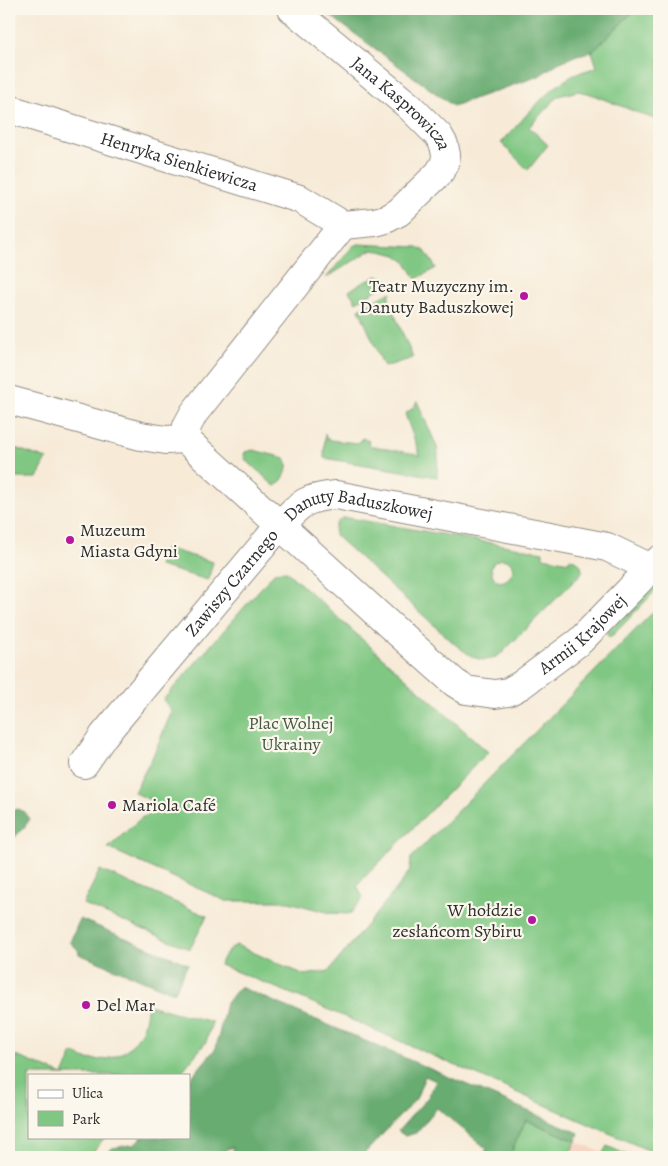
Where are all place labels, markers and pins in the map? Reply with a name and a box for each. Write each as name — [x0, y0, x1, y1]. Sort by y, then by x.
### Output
place label: Teatr Muzyczny im. Danuty Baduszkowej — [360, 274, 514, 319]
marker: Teatr Muzyczny im. Danuty Baduszkowej — [518, 290, 530, 302]
place label: Muzeum Miasta Gdyni — [80, 518, 178, 563]
marker: Muzeum Miasta Gdyni — [64, 534, 76, 546]
place label: Mariola Café — [122, 793, 216, 817]
marker: Mariola Café — [106, 799, 118, 811]
place label: W hołdzie zesłańcom Sybiru — [392, 898, 522, 943]
marker: W hołdzie zesłańcom Sybiru — [526, 914, 538, 926]
place label: Del Mar — [96, 993, 155, 1017]
marker: Del Mar — [80, 999, 92, 1011]

